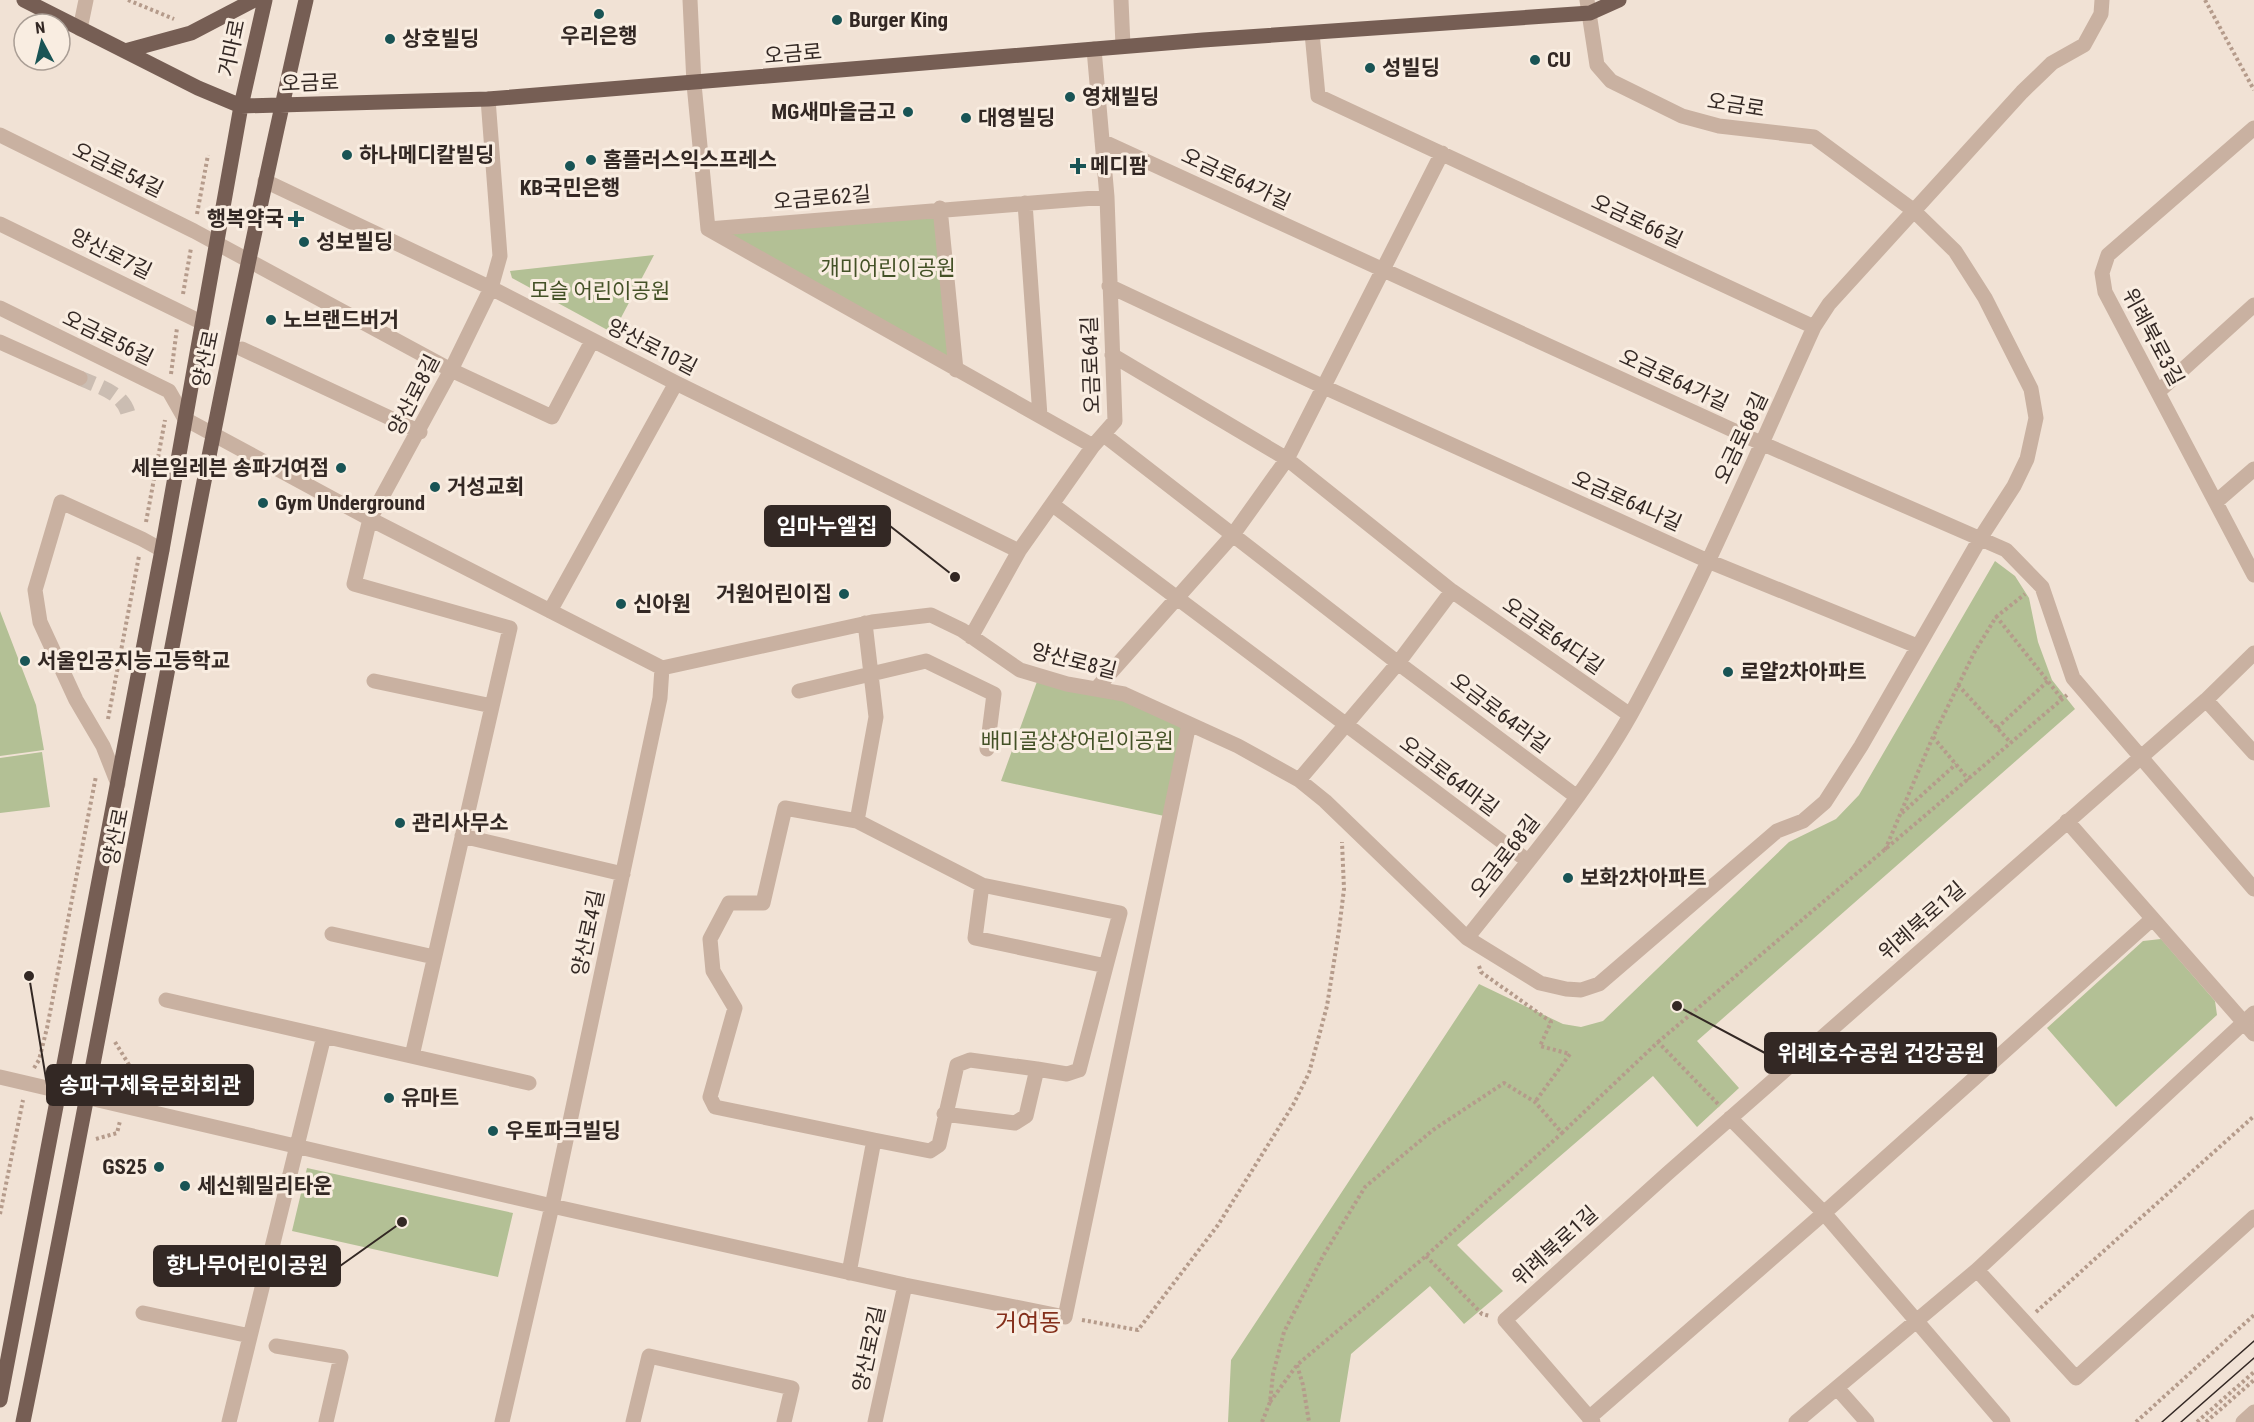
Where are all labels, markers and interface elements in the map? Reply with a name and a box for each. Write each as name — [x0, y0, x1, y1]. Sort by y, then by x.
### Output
marker: 우리은행 — [592, 7, 606, 21]
place label: Burger King — [849, 8, 948, 32]
north arrow — [12, 12, 72, 72]
marker: Burger King — [830, 13, 844, 27]
street label: 거마로 — [214, 17, 250, 79]
text: N — [34, 18, 46, 38]
place label: 우리은행 — [560, 24, 638, 48]
place label: 상호빌딩 — [402, 27, 479, 51]
marker: 상호빌딩 — [383, 32, 397, 46]
street label: 오금로 — [763, 40, 823, 68]
place label: CU — [1547, 48, 1571, 72]
marker: CU — [1528, 53, 1542, 67]
place label: 성빌딩 — [1382, 56, 1440, 80]
marker: 성빌딩 — [1363, 61, 1377, 75]
street label: 오금로 — [281, 70, 339, 96]
place label: 영채빌딩 — [1082, 85, 1159, 109]
street label: 오금로 — [1705, 89, 1767, 121]
marker: 영채빌딩 — [1063, 90, 1077, 104]
place label: MG새마을금고 — [771, 100, 896, 124]
marker: MG새마을금고 — [901, 105, 915, 119]
place label: 대영빌딩 — [978, 106, 1055, 130]
marker: 대영빌딩 — [959, 111, 973, 125]
street label: 오금로54길 — [69, 138, 167, 202]
place label: 하나메디칼빌딩 — [359, 143, 494, 167]
street label: 오금로64가길 — [1178, 143, 1294, 215]
marker: 하나메디칼빌딩 — [340, 148, 354, 162]
place label: 홈플러스익스프레스 — [603, 148, 777, 172]
marker: 홈플러스익스프레스 — [584, 153, 598, 167]
place label: 메디팜 — [1090, 154, 1148, 178]
marker: KB국민은행 — [563, 159, 577, 173]
marker: 메디팜 — [1071, 159, 1085, 173]
place label: KB국민은행 — [520, 176, 620, 200]
street label: 오금로62길 — [772, 182, 872, 214]
street label: 오금로66길 — [1588, 189, 1686, 253]
place label: 행복약국 — [207, 207, 284, 231]
marker: 행복약국 — [289, 212, 303, 226]
street label: 양산로7길 — [66, 224, 156, 284]
place label: 성보빌딩 — [316, 230, 393, 254]
marker: 성보빌딩 — [297, 235, 311, 249]
park label: 개미어린이공원 — [820, 256, 956, 280]
park label: 모슬 어린이공원 — [530, 279, 670, 303]
street label: 위례북로3길 — [2117, 284, 2189, 390]
street label: 오금로56길 — [59, 306, 157, 370]
place label: 노브랜드버거 — [283, 308, 399, 332]
marker: 노브랜드버거 — [264, 313, 278, 327]
street label: 양산로10길 — [603, 314, 701, 380]
street label: 오금로64길 — [1077, 316, 1105, 414]
street label: 양산로 — [188, 328, 224, 390]
street label: 오금로64가길 — [1616, 344, 1732, 416]
street label: 양산로8길 — [383, 351, 445, 439]
street label: 오금로68길 — [1709, 389, 1773, 487]
place label: 세븐일레븐 송파거여점 — [131, 456, 329, 480]
marker: 세븐일레븐 송파거여점 — [334, 461, 348, 475]
street label: 오금로64나길 — [1569, 466, 1685, 536]
place label: 거성교회 — [447, 475, 524, 499]
marker: 거성교회 — [428, 480, 442, 494]
place label: Gym Underground — [275, 491, 425, 515]
marker: Gym Underground — [256, 496, 270, 510]
callout: 임마누엘집 — [765, 506, 890, 546]
text: 임마누엘집 — [776, 514, 878, 539]
place label: 거원어린이집 — [716, 582, 832, 606]
marker: 거원어린이집 — [837, 587, 851, 601]
place label: 신아원 — [633, 592, 691, 616]
street label: 오금로64다길 — [1498, 593, 1608, 679]
marker: 신아원 — [614, 597, 628, 611]
street label: 양산로8길 — [1029, 639, 1119, 683]
place label: 서울인공지능고등학교 — [37, 649, 230, 673]
marker: 서울인공지능고등학교 — [18, 654, 32, 668]
place label: 로얄2차아파트 — [1740, 660, 1867, 684]
marker: 로얄2차아파트 — [1721, 665, 1735, 679]
street label: 오금로64라길 — [1446, 668, 1554, 758]
park label: 배미골상상어린이공원 — [980, 729, 1174, 753]
street label: 오금로64마길 — [1395, 731, 1503, 821]
street label: 양산로 — [99, 806, 133, 868]
street label: 오금로68길 — [1465, 810, 1545, 902]
place label: 관리사무소 — [412, 811, 509, 835]
marker: 관리사무소 — [393, 816, 407, 830]
place label: 보화2차아파트 — [1580, 866, 1707, 890]
marker: 보화2차아파트 — [1561, 871, 1575, 885]
street label: 위례북로1길 — [1874, 877, 1970, 965]
street label: 양산로4길 — [567, 888, 609, 978]
callout: 위례호수공원 건강공원 — [1765, 1033, 1996, 1073]
text: 위례호수공원 건강공원 — [1777, 1041, 1985, 1066]
callout: 송파구체육문화회관 — [47, 1065, 253, 1105]
text: 송파구체육문화회관 — [59, 1073, 241, 1098]
place label: 유마트 — [401, 1086, 459, 1110]
marker: 유마트 — [382, 1091, 396, 1105]
place label: 우토파크빌딩 — [505, 1119, 621, 1143]
marker: 우토파크빌딩 — [486, 1124, 500, 1138]
place label: GS25 — [102, 1155, 147, 1179]
marker: GS25 — [152, 1160, 166, 1174]
place label: 세신훼밀리타운 — [197, 1174, 332, 1198]
marker: 세신훼밀리타운 — [178, 1179, 192, 1193]
street label: 위례북로1길 — [1507, 1201, 1603, 1291]
callout: 향나무어린이공원 — [154, 1246, 340, 1286]
text: 향나무어린이공원 — [166, 1253, 328, 1278]
street label: 양산로2길 — [848, 1304, 890, 1394]
district label: 거여동 — [995, 1309, 1061, 1337]

